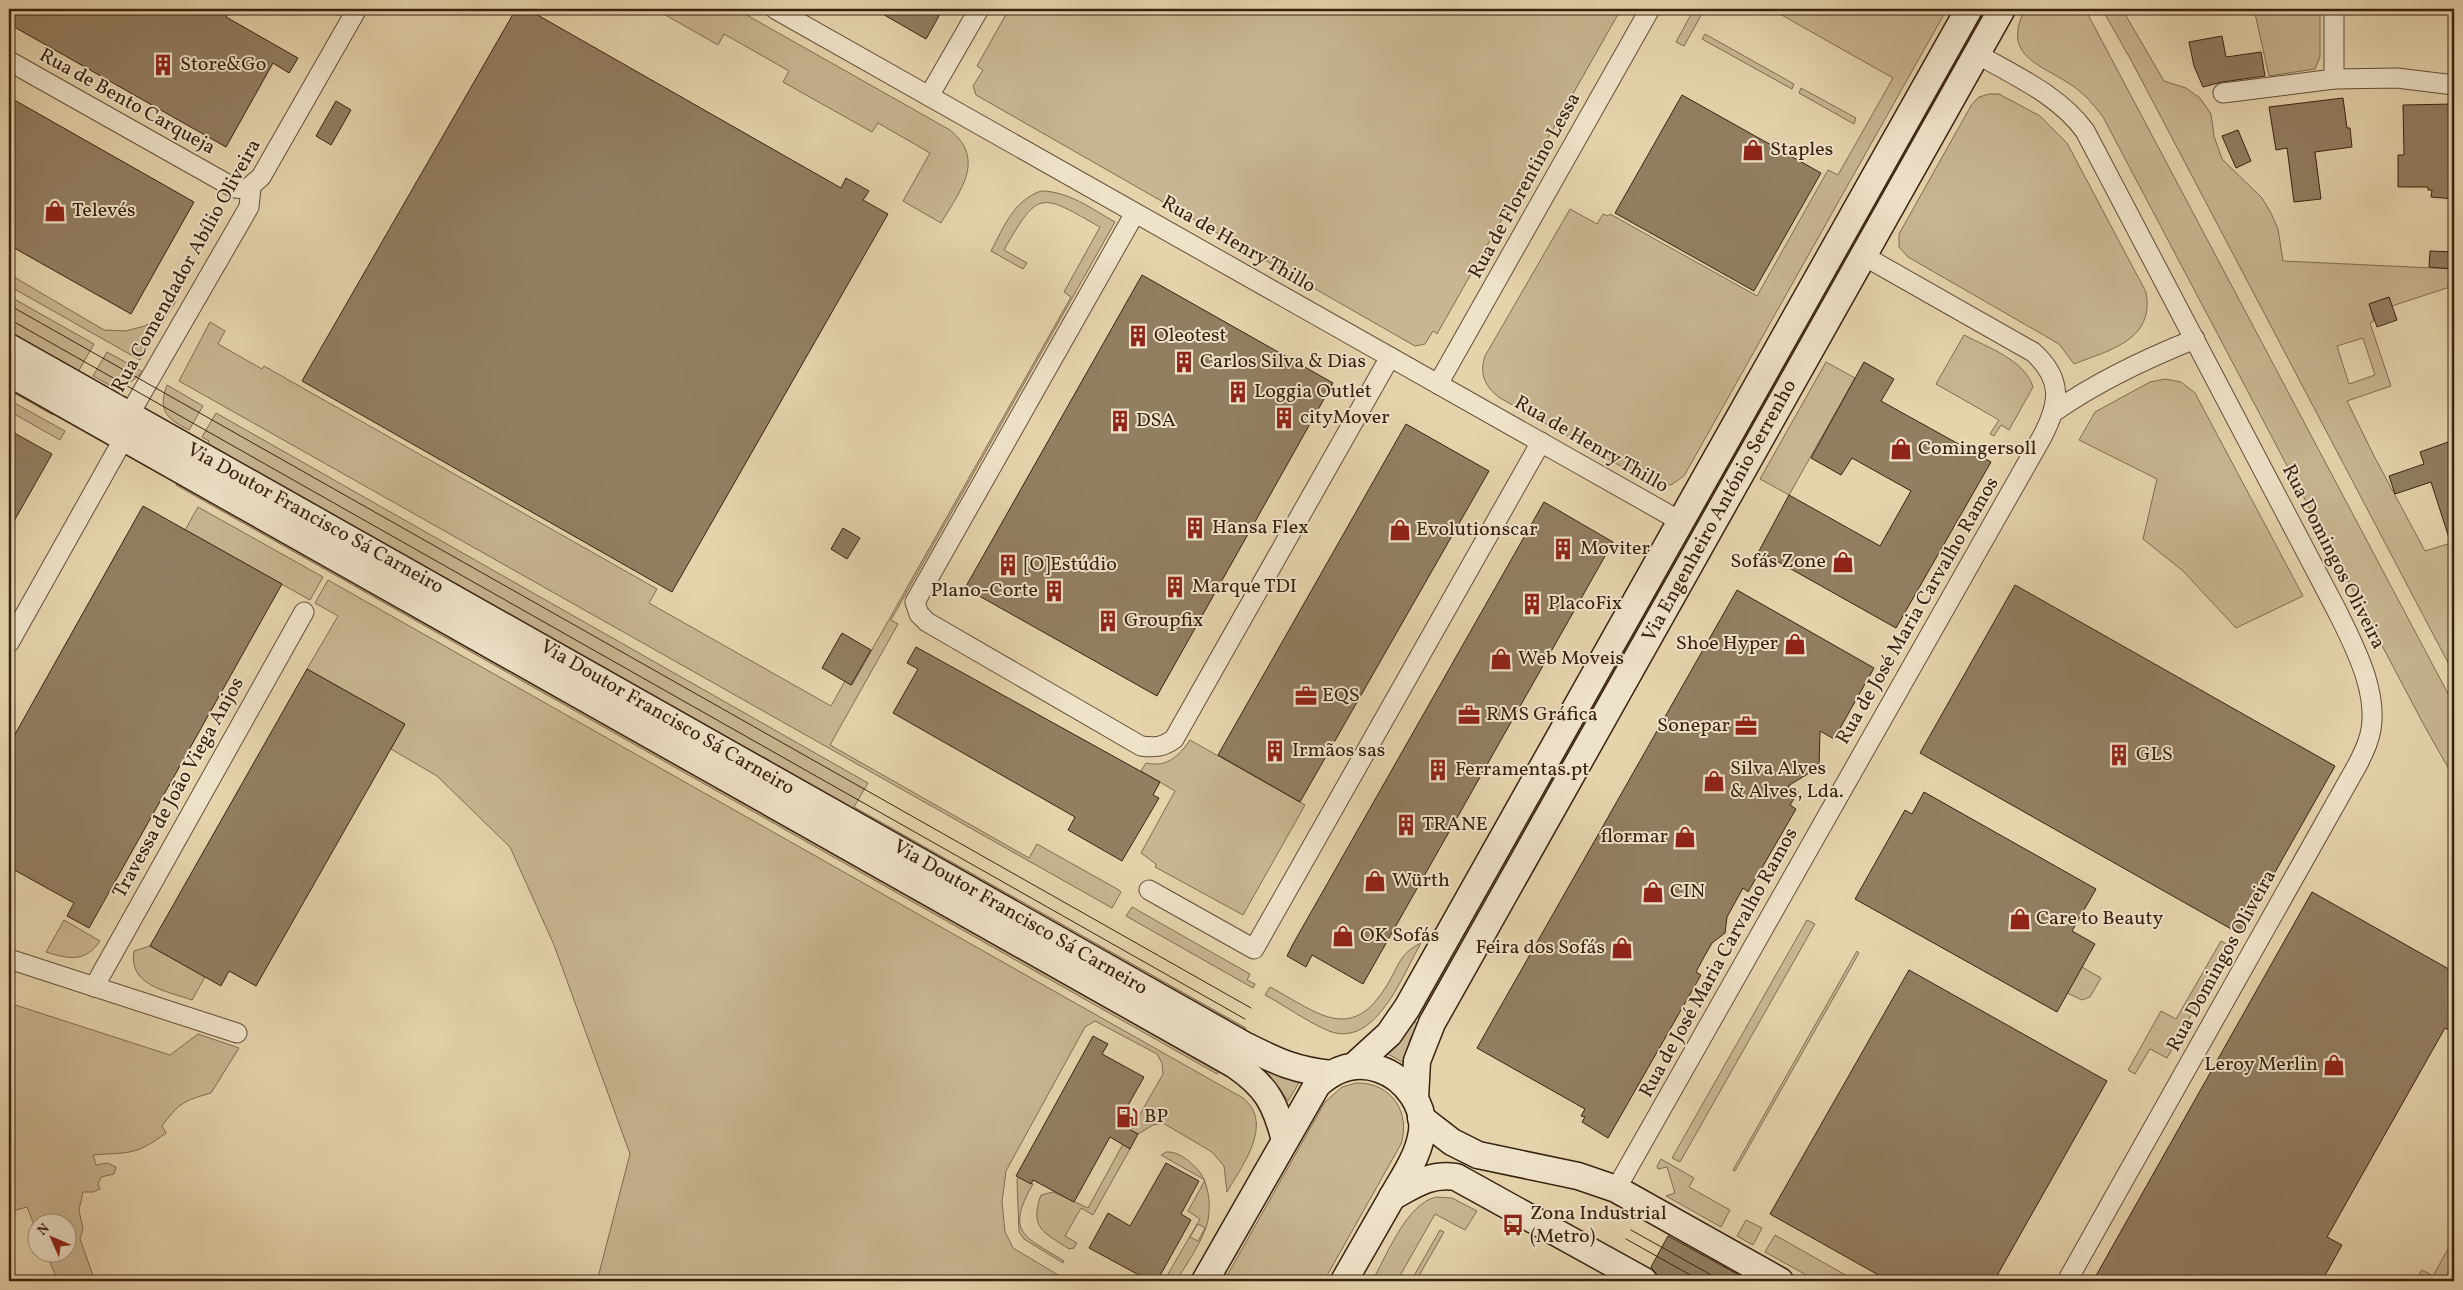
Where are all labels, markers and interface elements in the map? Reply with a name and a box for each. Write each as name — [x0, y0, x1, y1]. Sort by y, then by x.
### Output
street label: Rua de Bento Carqueja — [34, 42, 220, 162]
place label: Store&Go — [180, 51, 266, 79]
building icon: Store&Go — [150, 52, 176, 78]
street label: Rua de Florentino Lessa — [1462, 88, 1588, 284]
street label: Rua Comendador Abílio Oliveira — [105, 134, 269, 398]
place label: Staples — [1770, 136, 1833, 164]
shop icon: Staples — [1740, 137, 1766, 163]
street label: Rua de Henry Thillo — [1156, 189, 1320, 301]
place label: Televés — [72, 197, 135, 225]
shop icon: Televés — [42, 198, 68, 224]
place label: Oleotest — [1154, 322, 1227, 350]
building icon: Oleotest — [1125, 323, 1151, 349]
place label: Carlos Silva & Dias — [1200, 348, 1366, 376]
building icon: Carlos Silva & Dias — [1171, 349, 1197, 375]
street label: Via Engenheiro António Serrenho — [1636, 375, 1804, 647]
place label: Loggia Outlet — [1254, 378, 1372, 406]
building icon: Loggia Outlet — [1225, 379, 1251, 405]
street label: Rua de Henry Thillo — [1509, 389, 1673, 501]
place label: cityMover — [1300, 404, 1390, 432]
building icon: cityMover — [1271, 405, 1297, 431]
place label: DSA — [1136, 407, 1176, 435]
building icon: DSA — [1107, 408, 1133, 434]
place label: Comingersoll — [1918, 435, 2036, 463]
street label: Via Doutor Francisco Sá Carneiro — [181, 436, 449, 602]
shop icon: Comingersoll — [1888, 436, 1914, 462]
street label: Rua Domingos Oliveira — [2274, 460, 2392, 654]
street label: Rua de José Maria Carvalho Ramos — [1830, 472, 2006, 750]
place label: Hansa Flex — [1212, 514, 1309, 542]
building icon: Hansa Flex — [1182, 515, 1208, 541]
place label: Evolutionscar — [1416, 516, 1538, 544]
shop icon: Evolutionscar — [1387, 517, 1413, 543]
place label: Moviter — [1580, 535, 1650, 563]
building icon: Moviter — [1550, 536, 1576, 562]
place label: Sofás Zone — [1730, 548, 1826, 576]
shop icon: Sofás Zone — [1830, 549, 1856, 575]
place label: [O]Estúdio — [1024, 551, 1117, 579]
building icon: [O]Estúdio — [995, 552, 1021, 578]
place label: Marque TDI — [1192, 573, 1297, 601]
building icon: Marque TDI — [1162, 574, 1188, 600]
place label: Plano-Corte — [931, 577, 1038, 605]
building icon: Plano-Corte — [1041, 578, 1067, 604]
place label: PlacoFix — [1548, 590, 1622, 618]
building icon: PlacoFix — [1519, 591, 1545, 617]
place label: Groupfix — [1124, 607, 1203, 635]
building icon: Groupfix — [1095, 608, 1121, 634]
place label: Shoe Hyper — [1676, 630, 1778, 658]
shop icon: Shoe Hyper — [1782, 631, 1808, 657]
street label: Via Doutor Francisco Sá Carneiro — [534, 633, 800, 803]
place label: Web Moveis — [1518, 645, 1624, 673]
shop icon: Web Moveis — [1488, 646, 1514, 672]
street label: Travessa de João Viega Anjos — [106, 672, 252, 904]
place label: EQS — [1322, 682, 1360, 710]
office icon: EQS — [1293, 683, 1319, 709]
place label: RMS Gráfica — [1486, 701, 1598, 729]
office icon: RMS Gráfica — [1456, 702, 1482, 728]
place label: Sonepar — [1657, 712, 1730, 740]
office icon: Sonepar — [1733, 713, 1759, 739]
place label: Irmãos sas — [1292, 737, 1385, 765]
building icon: Irmãos sas — [1262, 738, 1288, 764]
place label: GLS — [2136, 741, 2173, 769]
building icon: GLS — [2106, 742, 2132, 768]
place label: Silva Alves & Alves, Lda. — [1730, 755, 1844, 806]
place label: Ferramentas.pt — [1455, 756, 1589, 784]
building icon: Ferramentas.pt — [1425, 757, 1451, 783]
shop icon: Silva Alves & Alves, Lda. — [1701, 768, 1727, 794]
place label: TRANE — [1422, 811, 1488, 839]
building icon: TRANE — [1393, 812, 1419, 838]
place label: flormar — [1600, 823, 1668, 851]
street label: Rua de José Maria Carvalho Ramos — [1633, 823, 1805, 1103]
shop icon: flormar — [1672, 824, 1698, 850]
street label: Via Doutor Francisco Sá Carneiro — [887, 833, 1153, 1003]
street label: Rua Domingos Oliveira — [2160, 865, 2284, 1057]
place label: Würth — [1392, 867, 1450, 895]
shop icon: Würth — [1362, 868, 1388, 894]
place label: CIN — [1670, 878, 1705, 906]
shop icon: CIN — [1640, 879, 1666, 905]
place label: Care to Beauty — [2036, 905, 2164, 933]
shop icon: Care to Beauty — [2007, 906, 2033, 932]
place label: OK Sofás — [1360, 922, 1439, 950]
shop icon: OK Sofás — [1330, 923, 1356, 949]
place label: Feira dos Sofás — [1475, 934, 1605, 962]
shop icon: Feira dos Sofás — [1609, 935, 1635, 961]
place label: Leroy Merlin — [2204, 1051, 2318, 1079]
shop icon: Leroy Merlin — [2321, 1052, 2347, 1078]
place label: BP — [1144, 1103, 1168, 1131]
fuel station icon: BP — [1114, 1104, 1140, 1130]
place label: Zona Industrial (Metro) — [1530, 1200, 1667, 1251]
north arrow — [28, 1212, 78, 1262]
bus stop icon: Zona Industrial (Metro) — [1500, 1212, 1526, 1238]
text: N — [34, 1220, 54, 1240]

